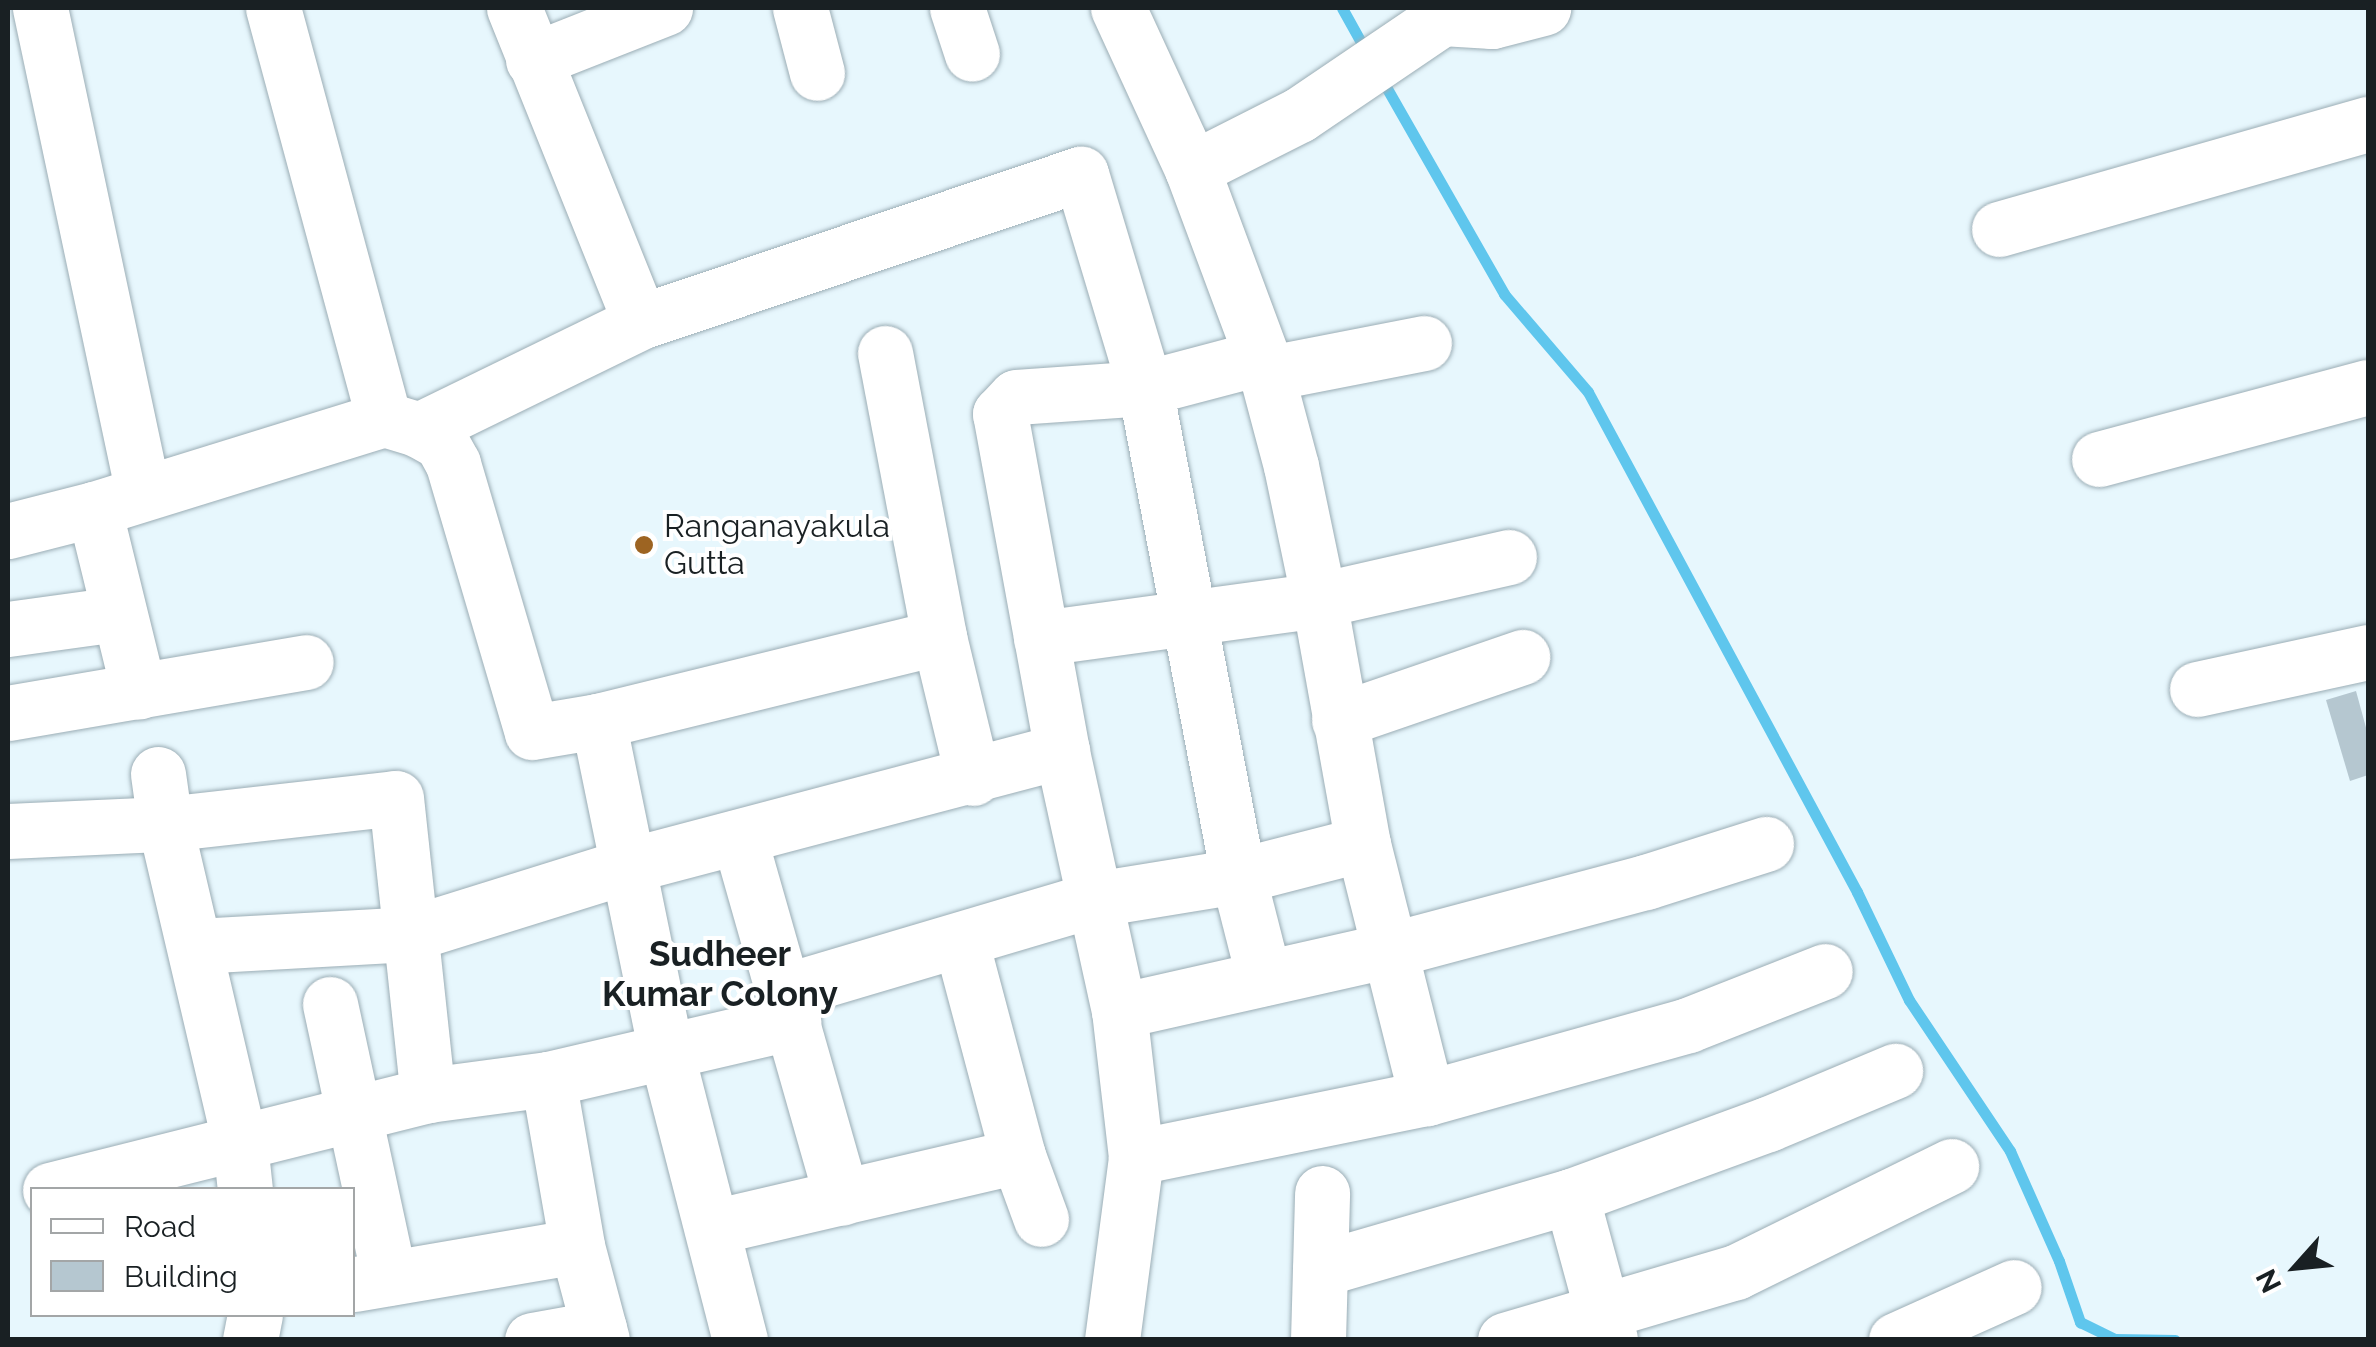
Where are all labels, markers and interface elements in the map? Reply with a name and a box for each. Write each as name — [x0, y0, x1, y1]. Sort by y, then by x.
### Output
place label: Ranganayakula Gutta — [664, 508, 890, 583]
marker: Ranganayakula Gutta — [633, 534, 655, 556]
district label: Sudheer Kumar Colony — [602, 933, 838, 1015]
legend — [30, 1187, 355, 1317]
text: Road — [124, 1209, 196, 1244]
north arrow — [2246, 1217, 2346, 1317]
text: Building — [124, 1259, 238, 1294]
text: N — [2249, 1264, 2288, 1298]

